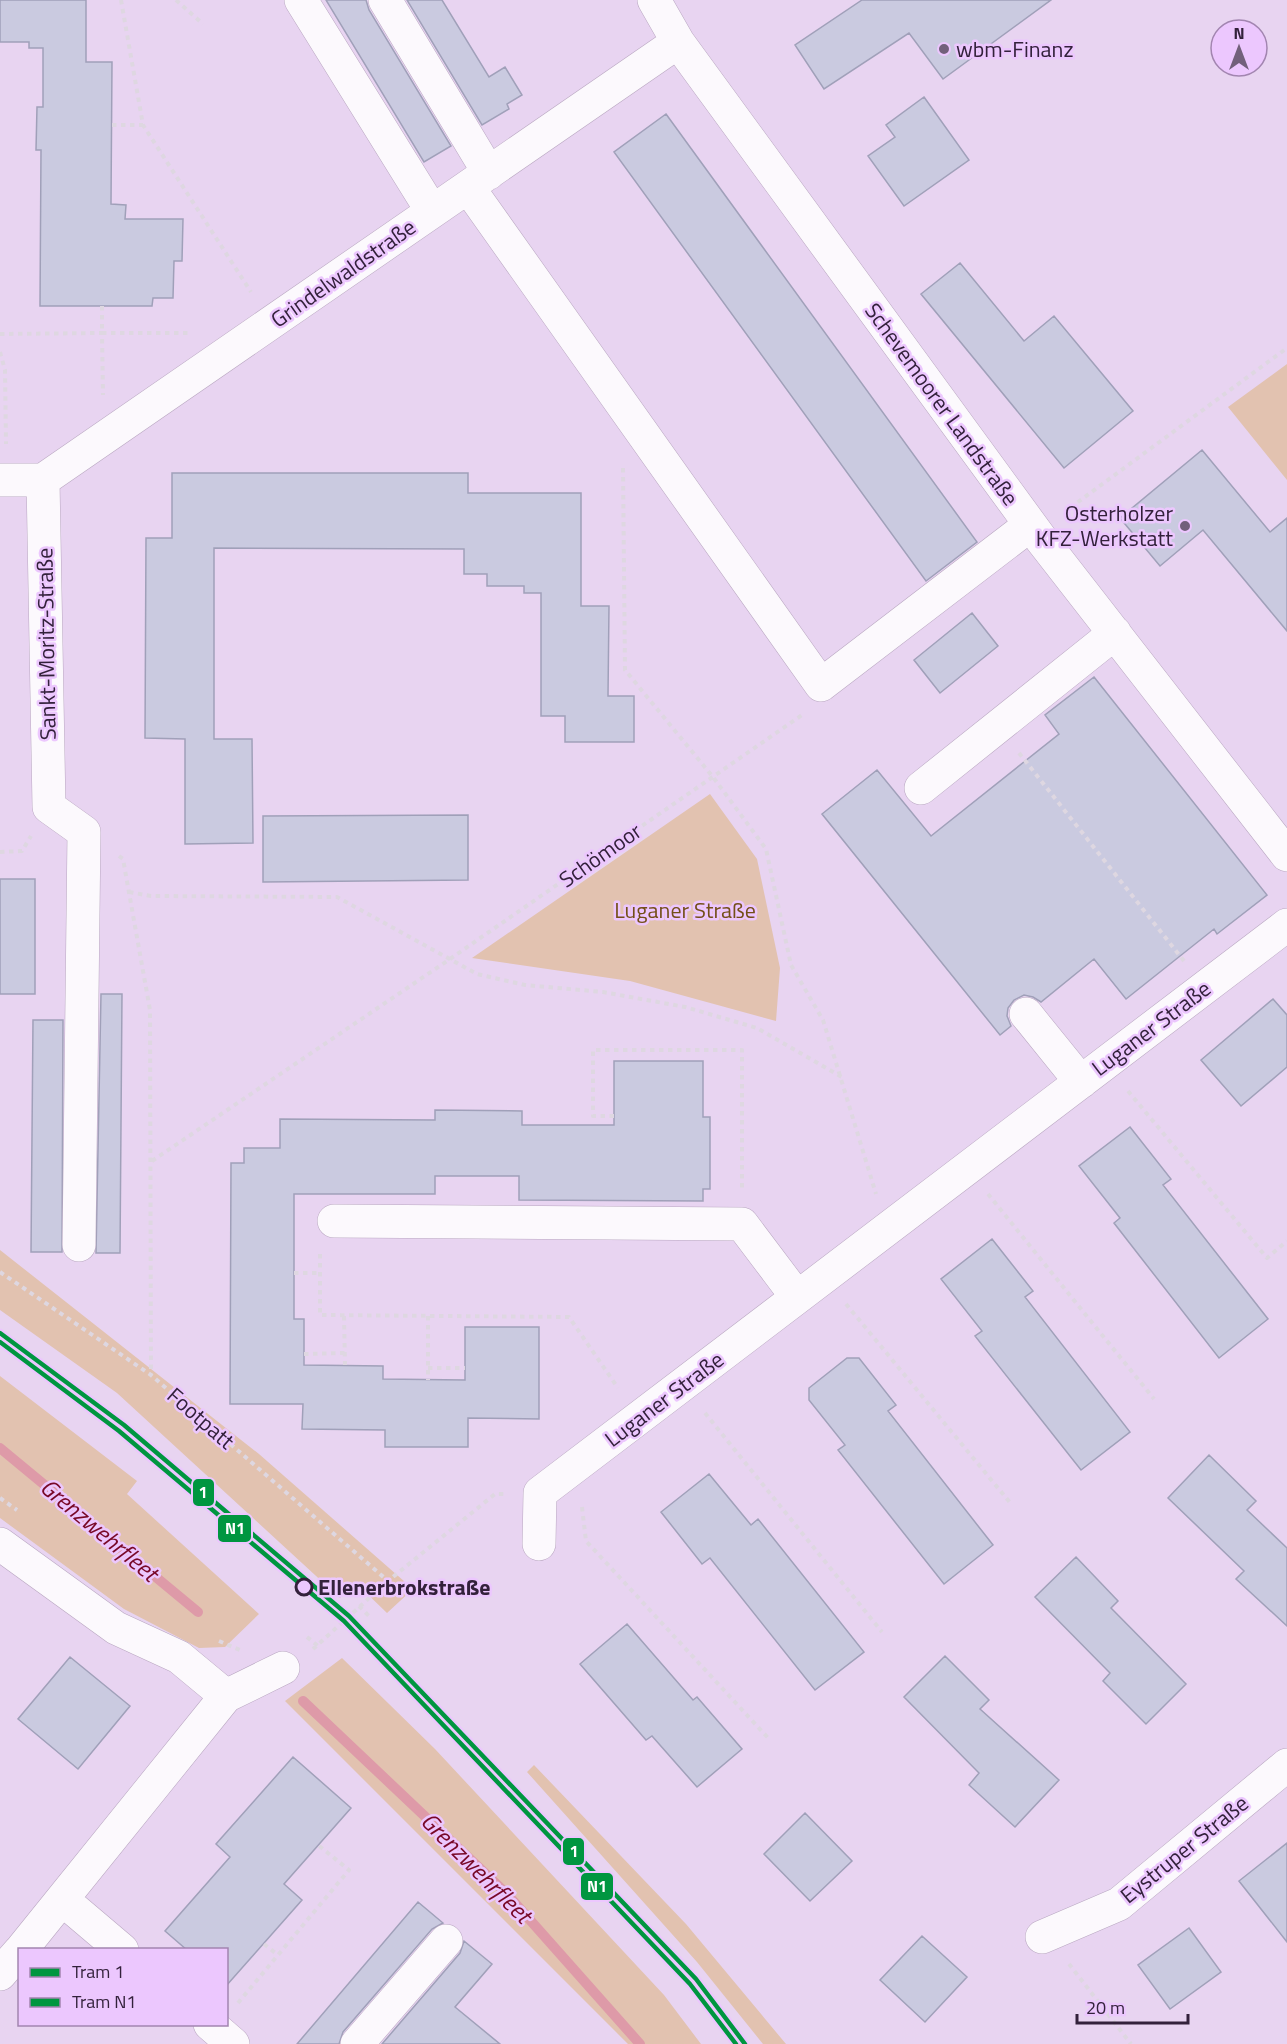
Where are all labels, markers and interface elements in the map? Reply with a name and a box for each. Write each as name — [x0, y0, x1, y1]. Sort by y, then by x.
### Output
north arrow — [1209, 18, 1269, 78]
text: N — [1233, 21, 1245, 45]
place label: wbm-Finanz — [956, 32, 1073, 66]
marker: wbm-Finanz — [937, 42, 951, 56]
street label: Grindelwaldstraße — [263, 210, 423, 336]
street label: Schevemoorer Landstraße — [857, 295, 1027, 513]
place label: Osterholzer KFZ-Werkstatt — [1036, 496, 1173, 555]
marker: Osterholzer KFZ-Werkstatt — [1178, 519, 1192, 533]
street label: Sankt-Moritz-Straße — [27, 547, 65, 741]
street label: Schömoor — [552, 814, 649, 896]
park label: Luganer Straße — [614, 893, 756, 927]
street label: Luganer Straße — [1084, 972, 1218, 1084]
street label: Luganer Straße — [597, 1343, 731, 1455]
street label: Footpatt — [160, 1379, 243, 1457]
water label: Grenzwehrfleet — [33, 1469, 169, 1592]
line badge: 1 — [192, 1478, 215, 1507]
text: 1 — [199, 1480, 207, 1504]
line badge: N1 — [217, 1514, 252, 1543]
text: N1 — [225, 1516, 245, 1540]
place label: Ellenerbrokstraße — [318, 1570, 491, 1604]
marker: Ellenerbrokstraße — [295, 1578, 313, 1596]
street label: Eystruper Straße — [1112, 1787, 1256, 1911]
water label: Grenzwehrfleet — [413, 1803, 543, 1933]
line badge: 1 — [562, 1837, 585, 1866]
text: 1 — [570, 1839, 578, 1863]
line badge: N1 — [580, 1872, 614, 1901]
text: N1 — [587, 1874, 607, 1898]
legend — [18, 1948, 228, 2026]
text: Tram 1 — [72, 1958, 124, 1985]
scale bar — [1077, 1987, 1188, 2025]
text: Tram N1 — [72, 1988, 136, 2015]
text: 20 m — [1086, 1994, 1125, 2021]

